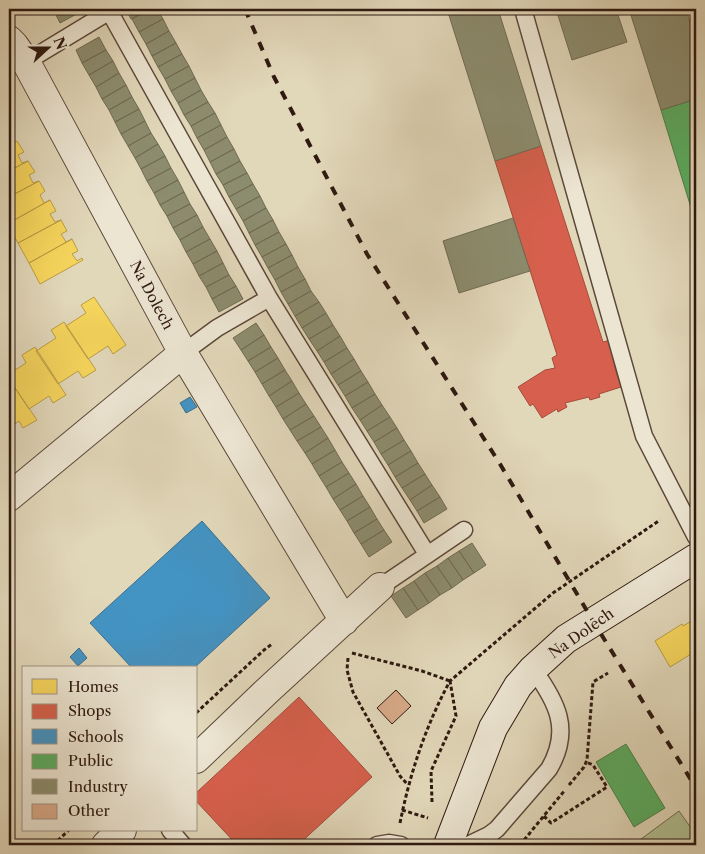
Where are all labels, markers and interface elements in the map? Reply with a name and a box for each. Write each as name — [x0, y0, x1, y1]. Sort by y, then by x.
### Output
north arrow — [22, 22, 72, 72]
text: N — [50, 34, 71, 52]
street label: Na Dolech — [126, 257, 178, 333]
street label: Na Dolech — [545, 603, 618, 662]
legend — [22, 666, 198, 832]
text: Homes — [68, 677, 119, 696]
text: Shops — [68, 701, 111, 720]
text: Schools — [68, 727, 124, 746]
text: Public — [68, 751, 113, 770]
text: Industry — [68, 777, 128, 796]
text: Other — [68, 801, 111, 820]

